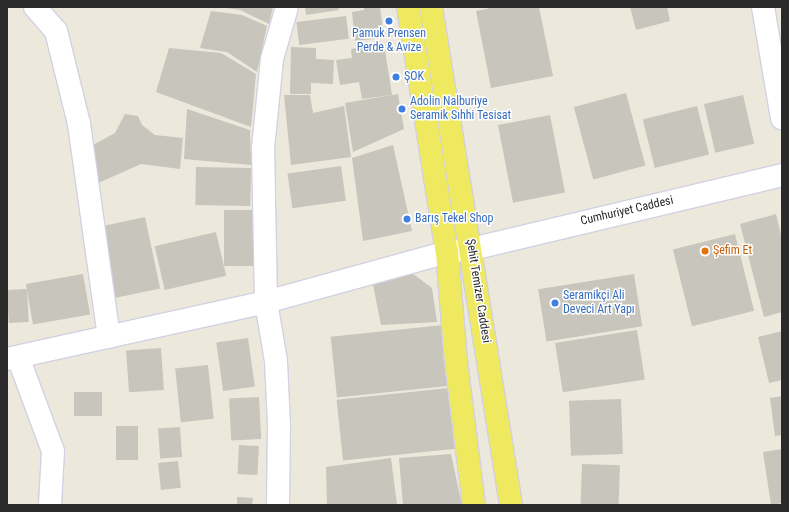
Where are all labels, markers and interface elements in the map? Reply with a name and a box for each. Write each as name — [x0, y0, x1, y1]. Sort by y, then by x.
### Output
marker: Pamuk Prensen Perde & Avize — [384, 16, 394, 26]
place label: Pamuk Prensen Perde & Avize — [352, 27, 426, 55]
place label: ŞOK — [404, 70, 424, 84]
marker: ŞOK — [391, 72, 401, 82]
place label: Adolin Nalburiye Seramik Sıhhi Tesisat — [410, 95, 511, 123]
marker: Adolin Nalburiye Seramik Sıhhi Tesisat — [397, 104, 407, 114]
street label: Cumhuriyet Caddesi — [579, 193, 675, 229]
place label: Barış Tekel Shop — [415, 212, 494, 226]
marker: Barış Tekel Shop — [402, 214, 412, 224]
street label: Şehit Temizer Caddesi — [463, 238, 493, 344]
place label: Şefim Et — [713, 244, 752, 258]
marker: Şefim Et — [700, 246, 710, 256]
place label: Seramikçi Ali Deveci Art Yapı — [563, 289, 635, 317]
marker: Seramikçi Ali Deveci Art Yapı — [550, 298, 560, 308]

